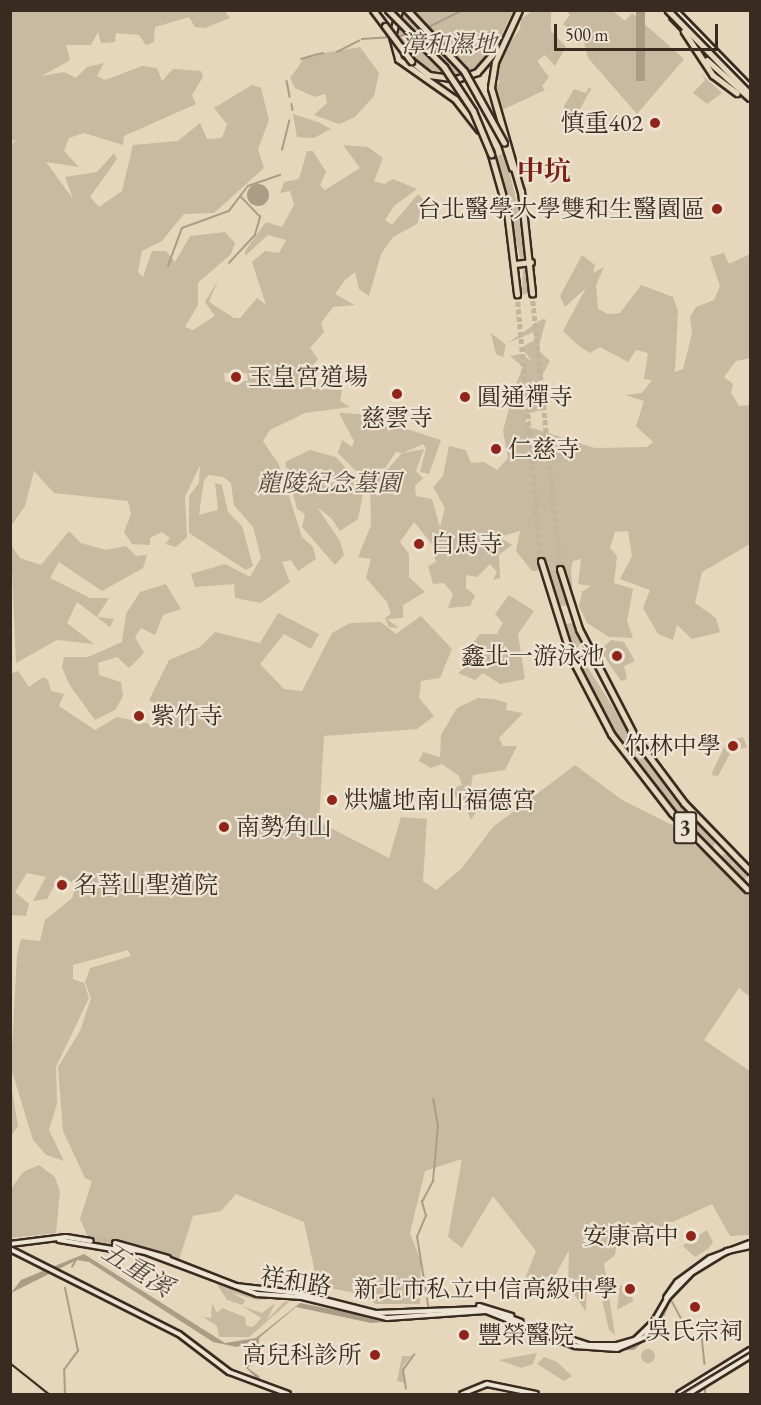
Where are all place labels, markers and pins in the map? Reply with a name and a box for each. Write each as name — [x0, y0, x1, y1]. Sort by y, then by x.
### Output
place label: 慎重402 — [560, 109, 643, 137]
marker: 慎重402 — [648, 116, 662, 130]
place label: 台北醫學大學雙和生醫園區 — [417, 195, 705, 223]
marker: 台北醫學大學雙和生醫園區 — [710, 202, 724, 216]
place label: 玉皇宮道場 — [248, 363, 368, 391]
marker: 玉皇宮道場 — [229, 370, 243, 384]
place label: 圓通禪寺 — [477, 383, 573, 411]
marker: 慈雲寺 — [390, 387, 404, 401]
marker: 圓通禪寺 — [458, 390, 472, 404]
place label: 慈雲寺 — [361, 404, 433, 432]
place label: 仁慈寺 — [508, 435, 580, 463]
marker: 仁慈寺 — [489, 442, 503, 456]
place label: 白馬寺 — [431, 530, 503, 558]
marker: 白馬寺 — [412, 537, 426, 551]
place label: 鑫北一游泳池 — [461, 642, 605, 670]
marker: 鑫北一游泳池 — [610, 649, 624, 663]
place label: 紫竹寺 — [151, 702, 223, 730]
marker: 紫竹寺 — [132, 709, 146, 723]
place label: 竹林中學 — [625, 732, 721, 760]
marker: 竹林中學 — [726, 739, 740, 753]
place label: 烘爐地南山福德宮 — [344, 786, 536, 814]
marker: 烘爐地南山福德宮 — [325, 793, 339, 807]
place label: 南勢角山 — [236, 813, 332, 841]
marker: 南勢角山 — [217, 820, 231, 834]
place label: 名菩山聖道院 — [74, 871, 218, 899]
marker: 名菩山聖道院 — [55, 878, 69, 892]
place label: 安康高中 — [583, 1222, 679, 1250]
marker: 安康高中 — [684, 1229, 698, 1243]
place label: 新北市私立中信高級中學 — [354, 1275, 618, 1303]
marker: 新北市私立中信高級中學 — [623, 1282, 637, 1296]
marker: 吳氏宗祠 — [688, 1300, 702, 1314]
place label: 吳氏宗祠 — [647, 1317, 743, 1345]
place label: 豐榮醫院 — [478, 1321, 574, 1349]
marker: 豐榮醫院 — [455, 1326, 473, 1344]
place label: 高兒科診所 — [242, 1341, 362, 1369]
marker: 高兒科診所 — [366, 1346, 384, 1364]

